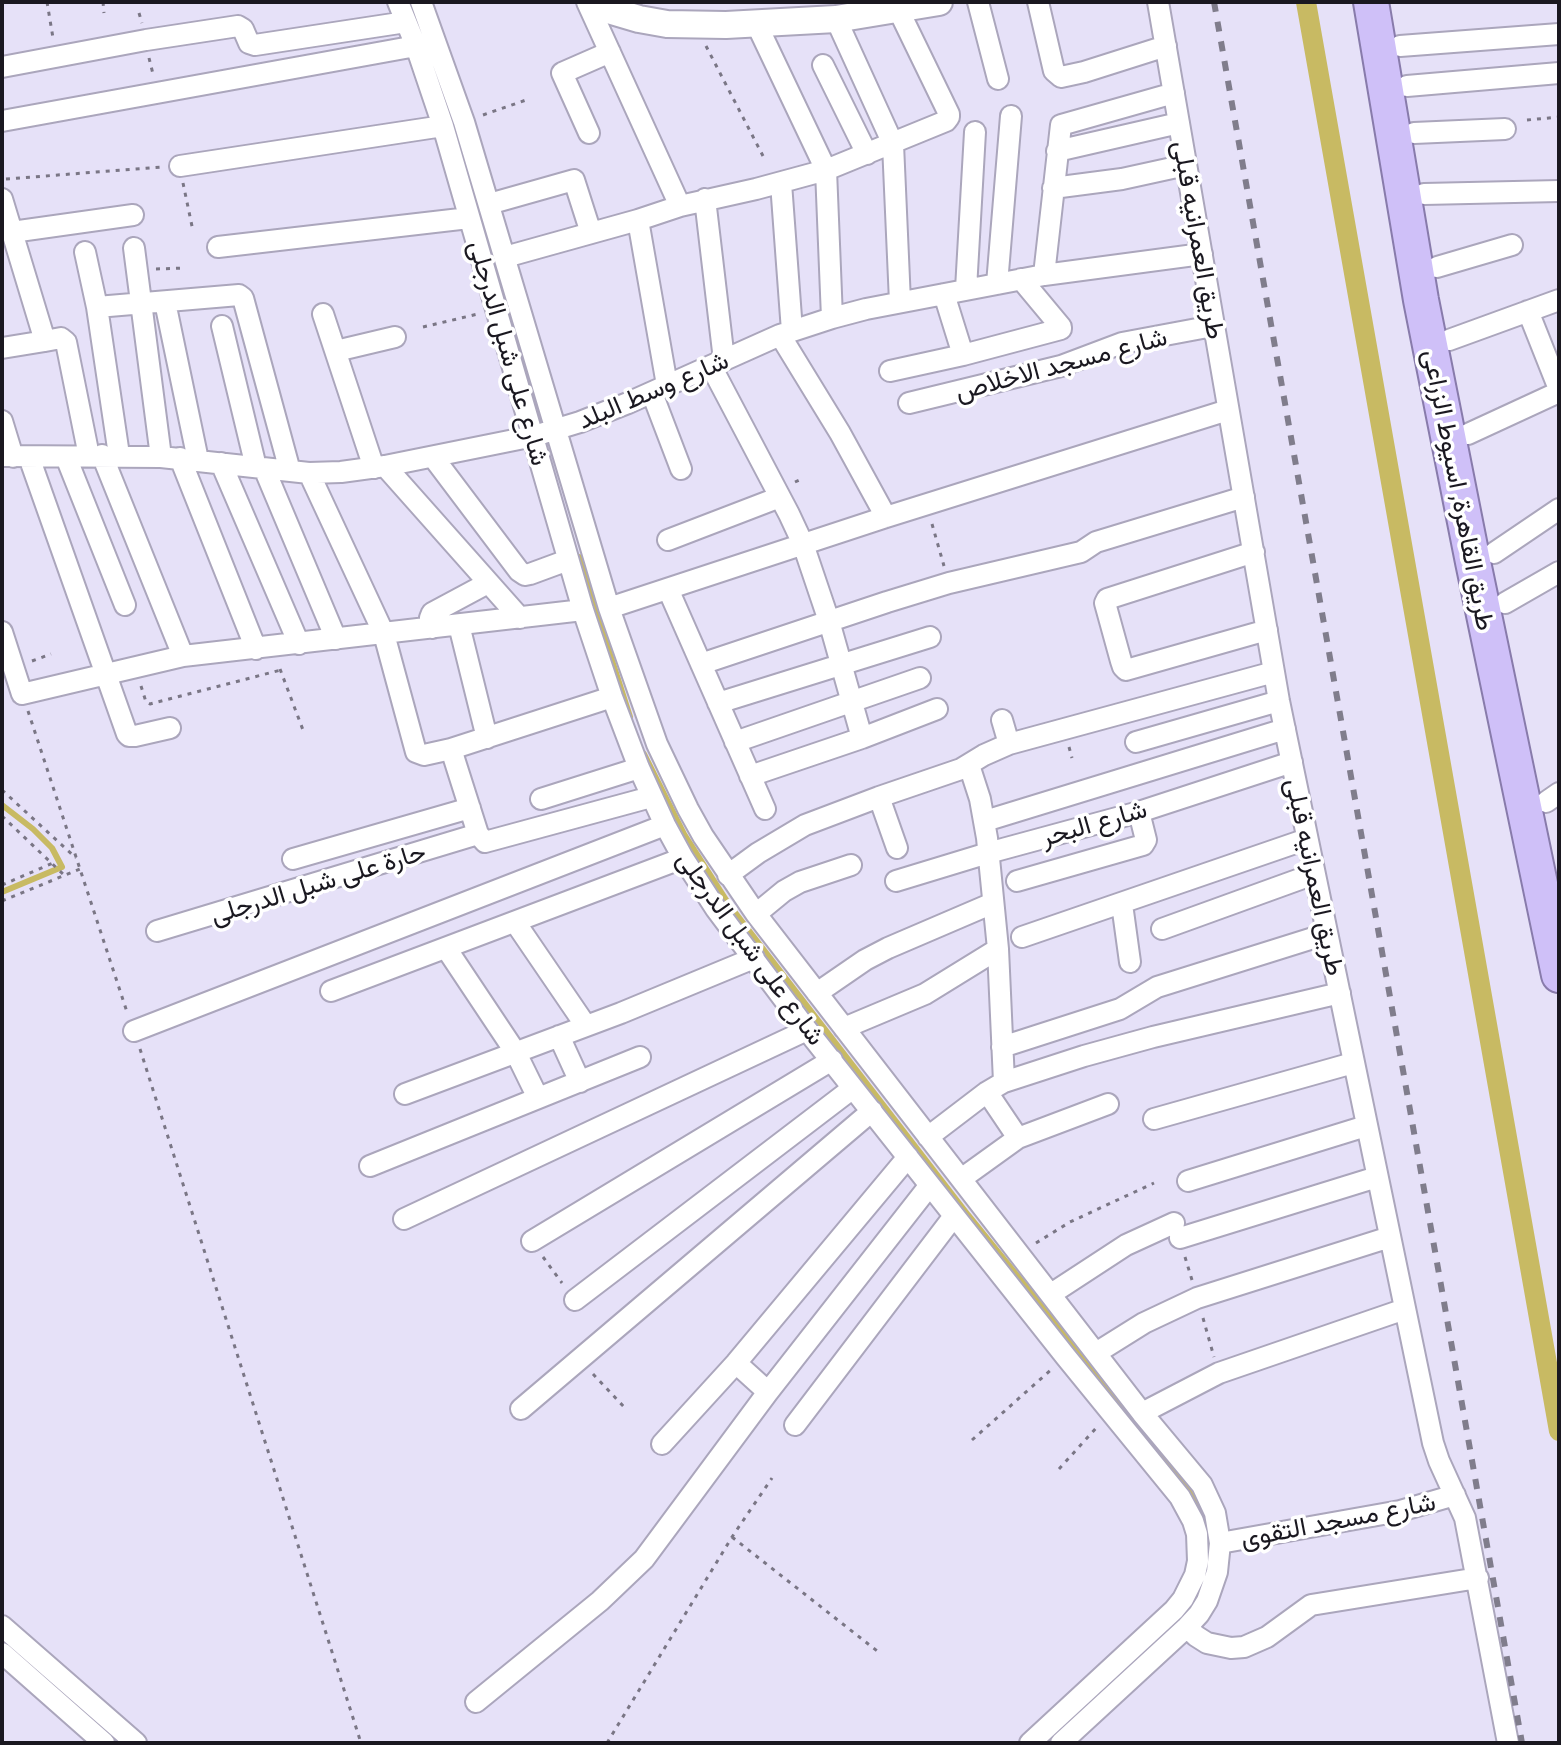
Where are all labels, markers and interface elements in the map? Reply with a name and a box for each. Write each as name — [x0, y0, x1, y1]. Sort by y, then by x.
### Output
street label: طريق العمرانيه قبلى — [1166, 138, 1232, 342]
street label: شارع على شبل الدرجلى — [462, 237, 556, 469]
street label: شارع مسجد الاخلاص — [952, 321, 1170, 407]
street label: شارع وسط البلد — [573, 344, 733, 436]
street label: طريق القاهرة, اسيوط الزراعى — [1416, 347, 1502, 633]
street label: طريق العمرانيه قبلى — [1279, 775, 1351, 979]
street label: شارع البحر — [1038, 793, 1150, 853]
street label: حارة على شبل الدرجلى — [207, 835, 429, 931]
street label: شارع على شبل الدرجلى — [670, 845, 832, 1051]
street label: شارع مسجد التقوى — [1238, 1486, 1438, 1554]

